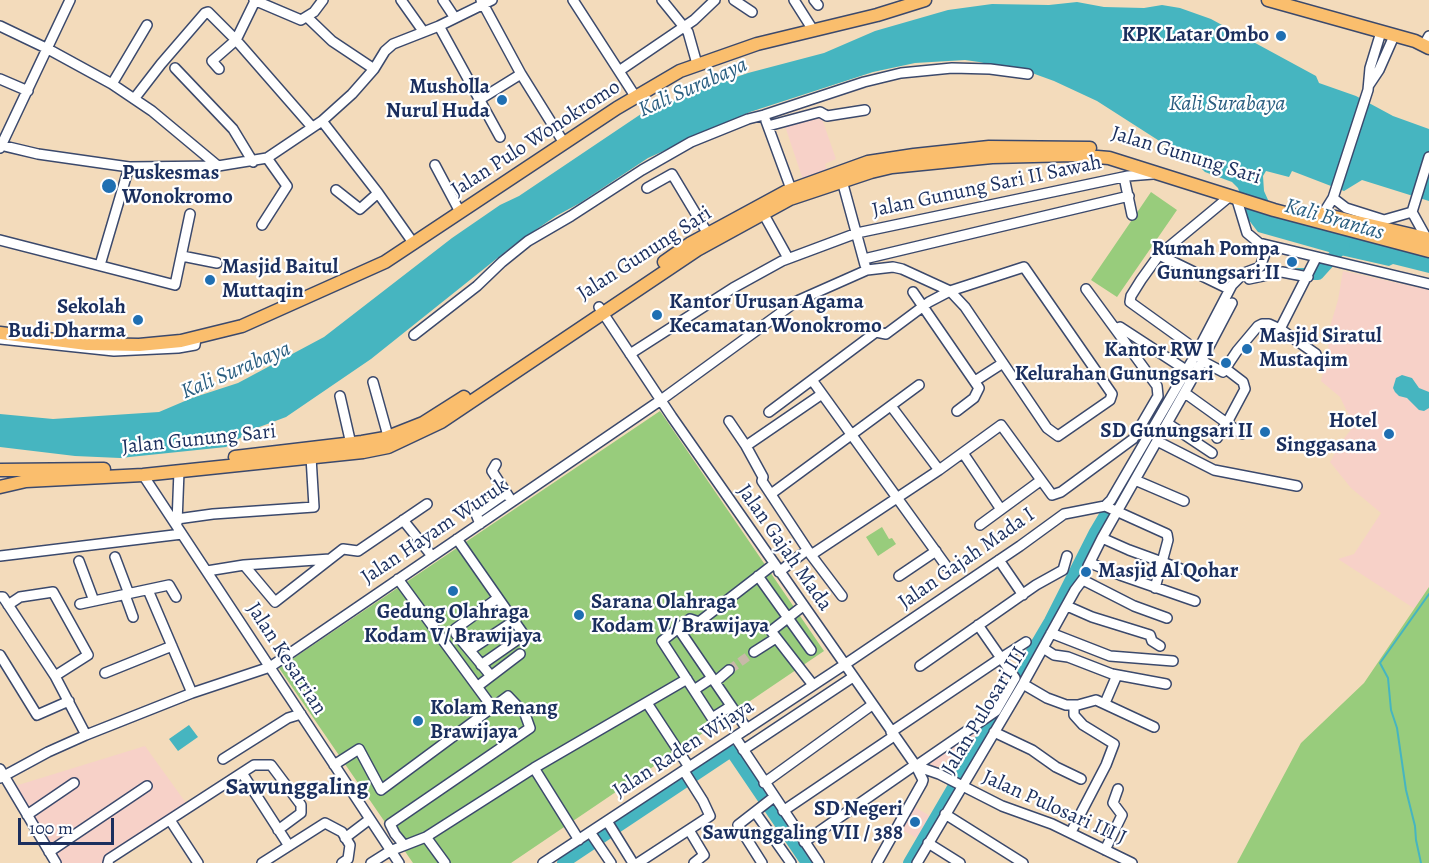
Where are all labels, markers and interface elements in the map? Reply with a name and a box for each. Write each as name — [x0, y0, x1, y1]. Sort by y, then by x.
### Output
place label: KPK Latar Ombo — [1122, 23, 1269, 49]
marker: KPK Latar Ombo — [1274, 29, 1288, 43]
water label: Kali Surabaya — [634, 52, 752, 124]
place label: Musholla Nurul Huda — [386, 75, 490, 125]
street label: Jalan Pulo Wonokromo — [447, 75, 625, 203]
water label: Kali Surabaya — [1169, 92, 1285, 118]
marker: Musholla Nurul Huda — [495, 93, 509, 107]
street label: Jalan Gunung Sari — [1108, 121, 1264, 191]
street label: Jalan Gunung Sari II Sawah — [870, 150, 1104, 224]
place label: Puskesmas Wonokromo — [122, 161, 233, 211]
marker: Puskesmas Wonokromo — [100, 177, 118, 195]
water label: Kali Brantas — [1281, 193, 1387, 247]
street label: Jalan Gunung Sari — [573, 201, 717, 307]
place label: Rumah Pompa Gunungsari II — [1151, 237, 1280, 287]
place label: Masjid Baitul Muttaqin — [222, 255, 338, 305]
marker: Rumah Pompa Gunungsari II — [1285, 255, 1299, 269]
marker: Masjid Baitul Muttaqin — [203, 273, 217, 287]
place label: Kantor Urusan Agama Kecamatan Wonokromo — [669, 290, 882, 340]
place label: Sekolah Budi Dharma — [8, 295, 126, 345]
marker: Kantor Urusan Agama Kecamatan Wonokromo — [650, 308, 664, 322]
marker: Sekolah Budi Dharma — [131, 313, 145, 327]
place label: Masjid Siratul Mustaqim — [1259, 324, 1382, 374]
water label: Kali Surabaya — [177, 336, 295, 406]
place label: Kantor RW I Kelurahan Gunungsari — [1015, 338, 1214, 388]
marker: Masjid Siratul Mustaqim — [1240, 342, 1254, 356]
marker: Kantor RW I Kelurahan Gunungsari — [1219, 356, 1233, 370]
place label: Hotel Singgasana — [1276, 409, 1377, 459]
street label: Jalan Gunung Sari — [121, 419, 277, 461]
place label: SD Gunungsari II — [1100, 419, 1253, 445]
marker: SD Gunungsari II — [1258, 425, 1272, 439]
marker: Hotel Singgasana — [1382, 427, 1396, 441]
street label: Jalan Hayam Wuruk — [357, 474, 513, 590]
street label: Jalan Gajah Mada — [731, 480, 837, 616]
street label: Jalan Gajah Mada I — [894, 503, 1040, 615]
place label: Masjid Al Qohar — [1098, 559, 1238, 585]
marker: Masjid Al Qohar — [1079, 565, 1093, 579]
marker: Gedung Olahraga Kodam V/ Brawijaya — [446, 584, 460, 598]
place label: Sarana Olahraga Kodam V/ Brawijaya — [591, 590, 769, 640]
street label: Jalan Kesatrian — [240, 598, 332, 720]
place label: Gedung Olahraga Kodam V/ Brawijaya — [364, 600, 542, 650]
marker: Sarana Olahraga Kodam V/ Brawijaya — [572, 608, 586, 622]
street label: Jalan Pulosari III — [937, 643, 1033, 779]
street label: Jalan Raden Wijaya — [609, 694, 759, 804]
place label: Kolam Renang Brawijaya — [430, 696, 558, 746]
marker: Kolam Renang Brawijaya — [411, 714, 425, 728]
street label: Jalan Pulosari III J — [978, 765, 1130, 851]
district label: Sawunggaling — [226, 774, 368, 802]
place label: SD Negeri Sawunggaling VII / 388 — [702, 797, 903, 847]
scale bar — [21, 806, 117, 844]
marker: SD Negeri Sawunggaling VII / 388 — [908, 815, 922, 829]
text: 100 m — [29, 816, 73, 840]

